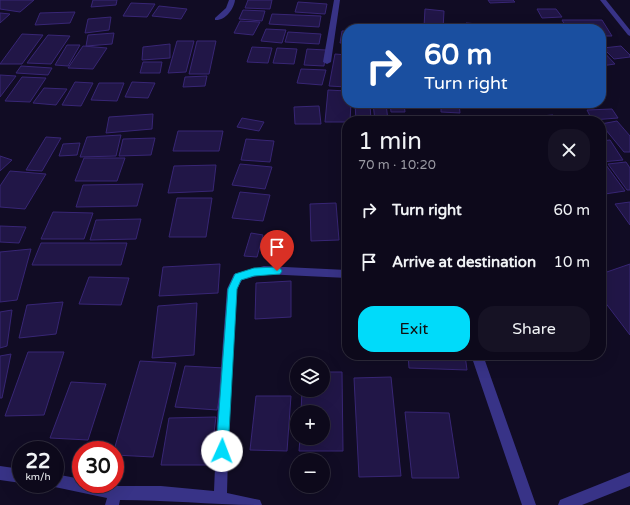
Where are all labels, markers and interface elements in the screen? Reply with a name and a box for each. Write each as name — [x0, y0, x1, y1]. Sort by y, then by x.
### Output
text: 60 m — [424, 38, 492, 72]
icon: right — [358, 40, 410, 92]
text: Turn right — [424, 72, 508, 94]
text: 1 min — [358, 127, 422, 156]
button: close — [548, 129, 590, 171]
text: 70 m · 10:20 — [358, 157, 436, 173]
icon: right — [358, 199, 380, 221]
text: Turn right — [392, 201, 462, 219]
text: 60 m — [553, 201, 590, 219]
pin — [260, 230, 294, 271]
icon: arrive — [266, 236, 288, 258]
icon: arrive — [358, 251, 380, 273]
text: Arrive at destination — [392, 253, 536, 271]
text: 10 m — [553, 253, 590, 271]
button: Exit — [358, 306, 470, 352]
button: Share — [478, 306, 590, 352]
map controls — [290, 357, 330, 493]
button: layers — [290, 357, 330, 397]
button: + — [290, 405, 330, 445]
position arrow — [201, 430, 243, 472]
speed limit sign: 30 — [72, 441, 124, 493]
text: 22 — [25, 450, 51, 474]
button: − — [290, 453, 330, 493]
text: km/h — [25, 471, 51, 483]

